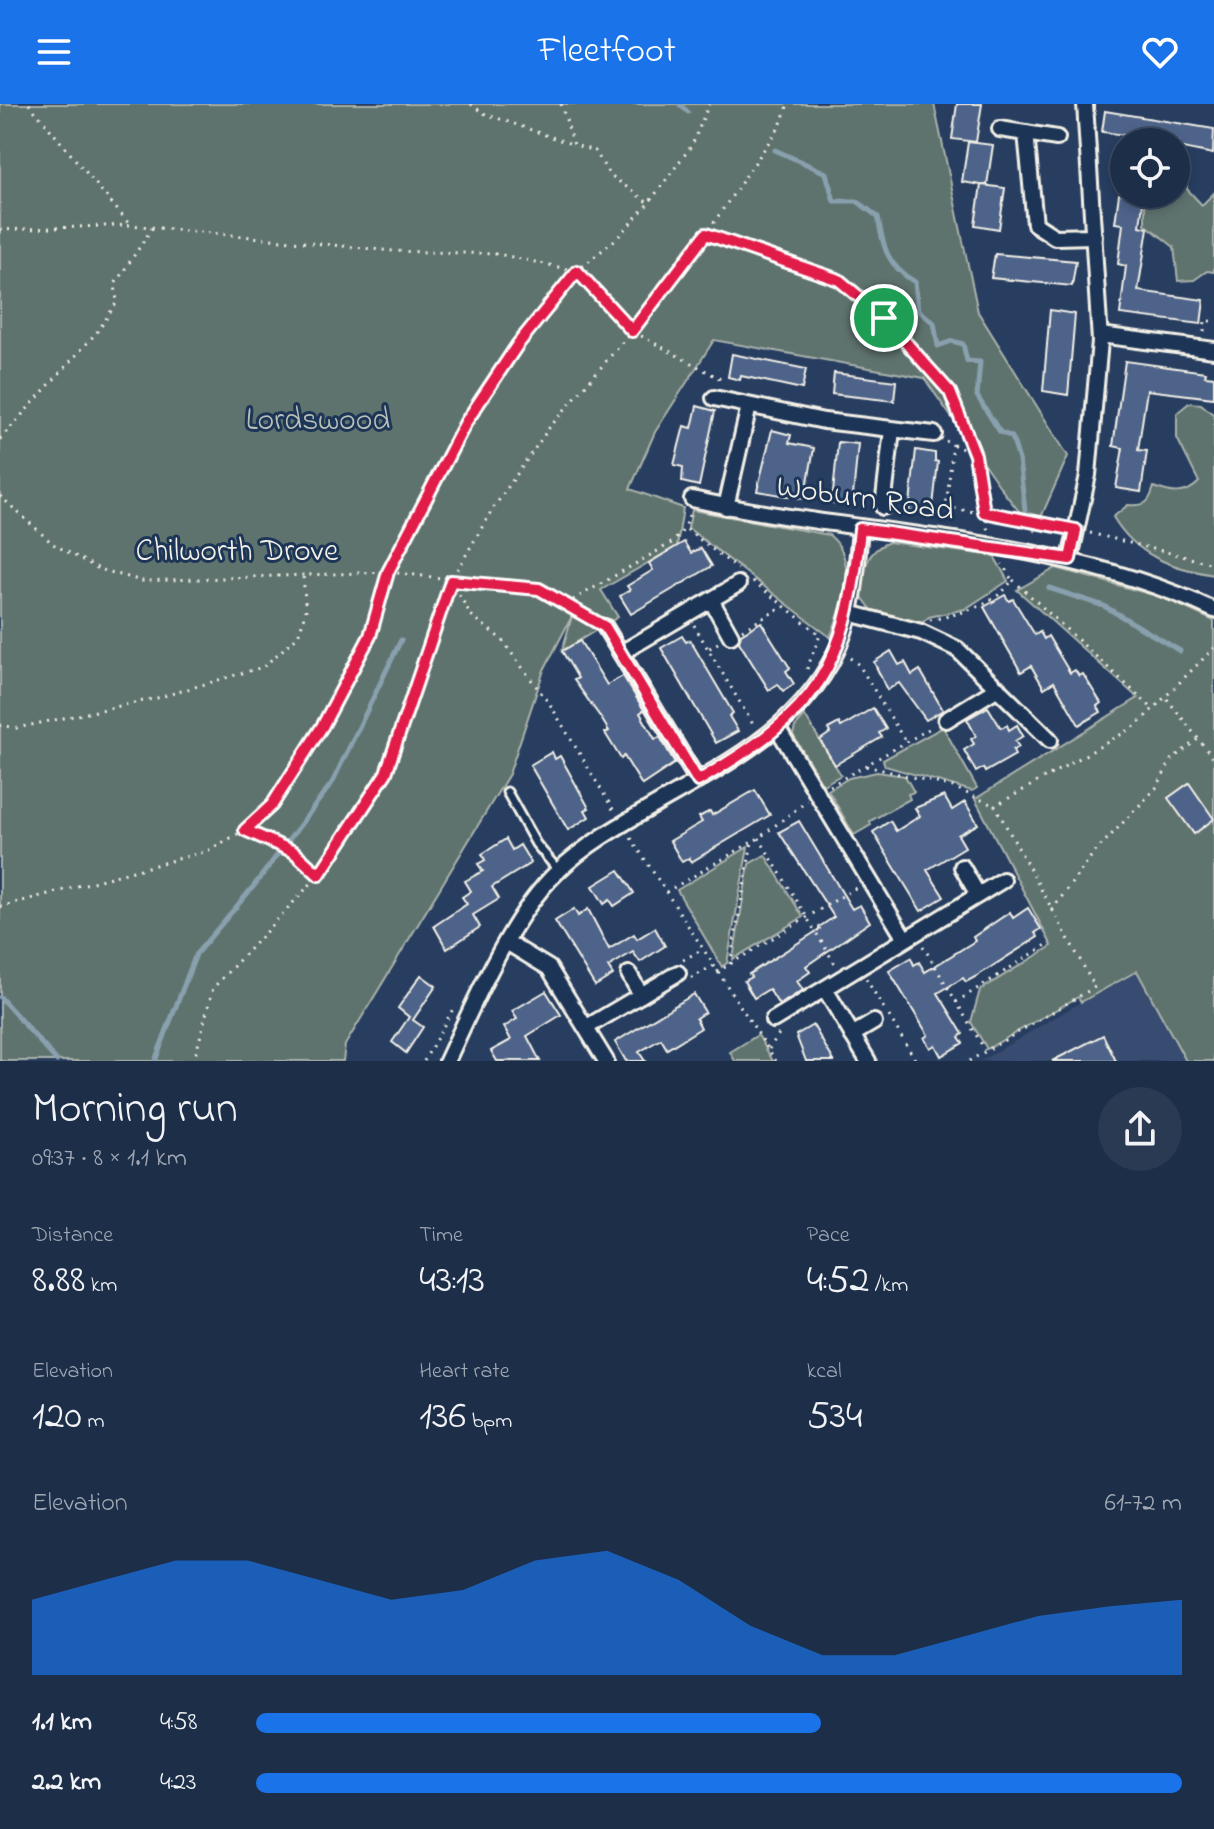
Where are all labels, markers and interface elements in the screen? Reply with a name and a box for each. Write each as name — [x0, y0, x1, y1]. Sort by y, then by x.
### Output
text: Fleetfoot — [538, 26, 676, 79]
icon: menu — [32, 30, 76, 74]
icon: heart — [1138, 30, 1182, 74]
map controls — [1110, 128, 1190, 208]
button: locate — [1110, 128, 1190, 208]
pin — [850, 284, 918, 352]
icon: arrive — [862, 296, 906, 340]
park label: Lordswood — [246, 398, 390, 445]
street label: Woburn Road — [773, 464, 957, 536]
street label: Chilworth Drove — [136, 529, 339, 576]
text: Morning run — [32, 1078, 238, 1142]
button: share — [1098, 1087, 1182, 1171]
text: 09:37 · 8 × 1.1 km — [32, 1140, 187, 1178]
text: Distance — [32, 1220, 113, 1252]
text: Time — [419, 1220, 463, 1252]
text: Pace — [807, 1220, 850, 1252]
text: 8.88 — [32, 1252, 85, 1311]
text: 43:13 — [419, 1252, 485, 1311]
text: 4:52 — [807, 1252, 869, 1311]
text: km — [85, 1270, 117, 1302]
text: /km — [869, 1270, 908, 1302]
text: Elevation — [32, 1356, 113, 1388]
text: Heart rate — [419, 1356, 510, 1388]
text: kcal — [807, 1356, 842, 1388]
text: 120 — [32, 1388, 82, 1447]
text: 136 — [419, 1388, 466, 1447]
text: 534 — [807, 1388, 863, 1447]
text: m — [82, 1406, 104, 1438]
text: bpm — [466, 1406, 512, 1438]
text: Elevation — [32, 1485, 128, 1523]
text: 61–72 m — [1104, 1485, 1182, 1523]
text: 1.1 km — [32, 1704, 92, 1742]
text: 4:58 — [160, 1704, 198, 1742]
text: 2.2 km — [32, 1764, 101, 1802]
text: 4:23 — [160, 1764, 197, 1802]

